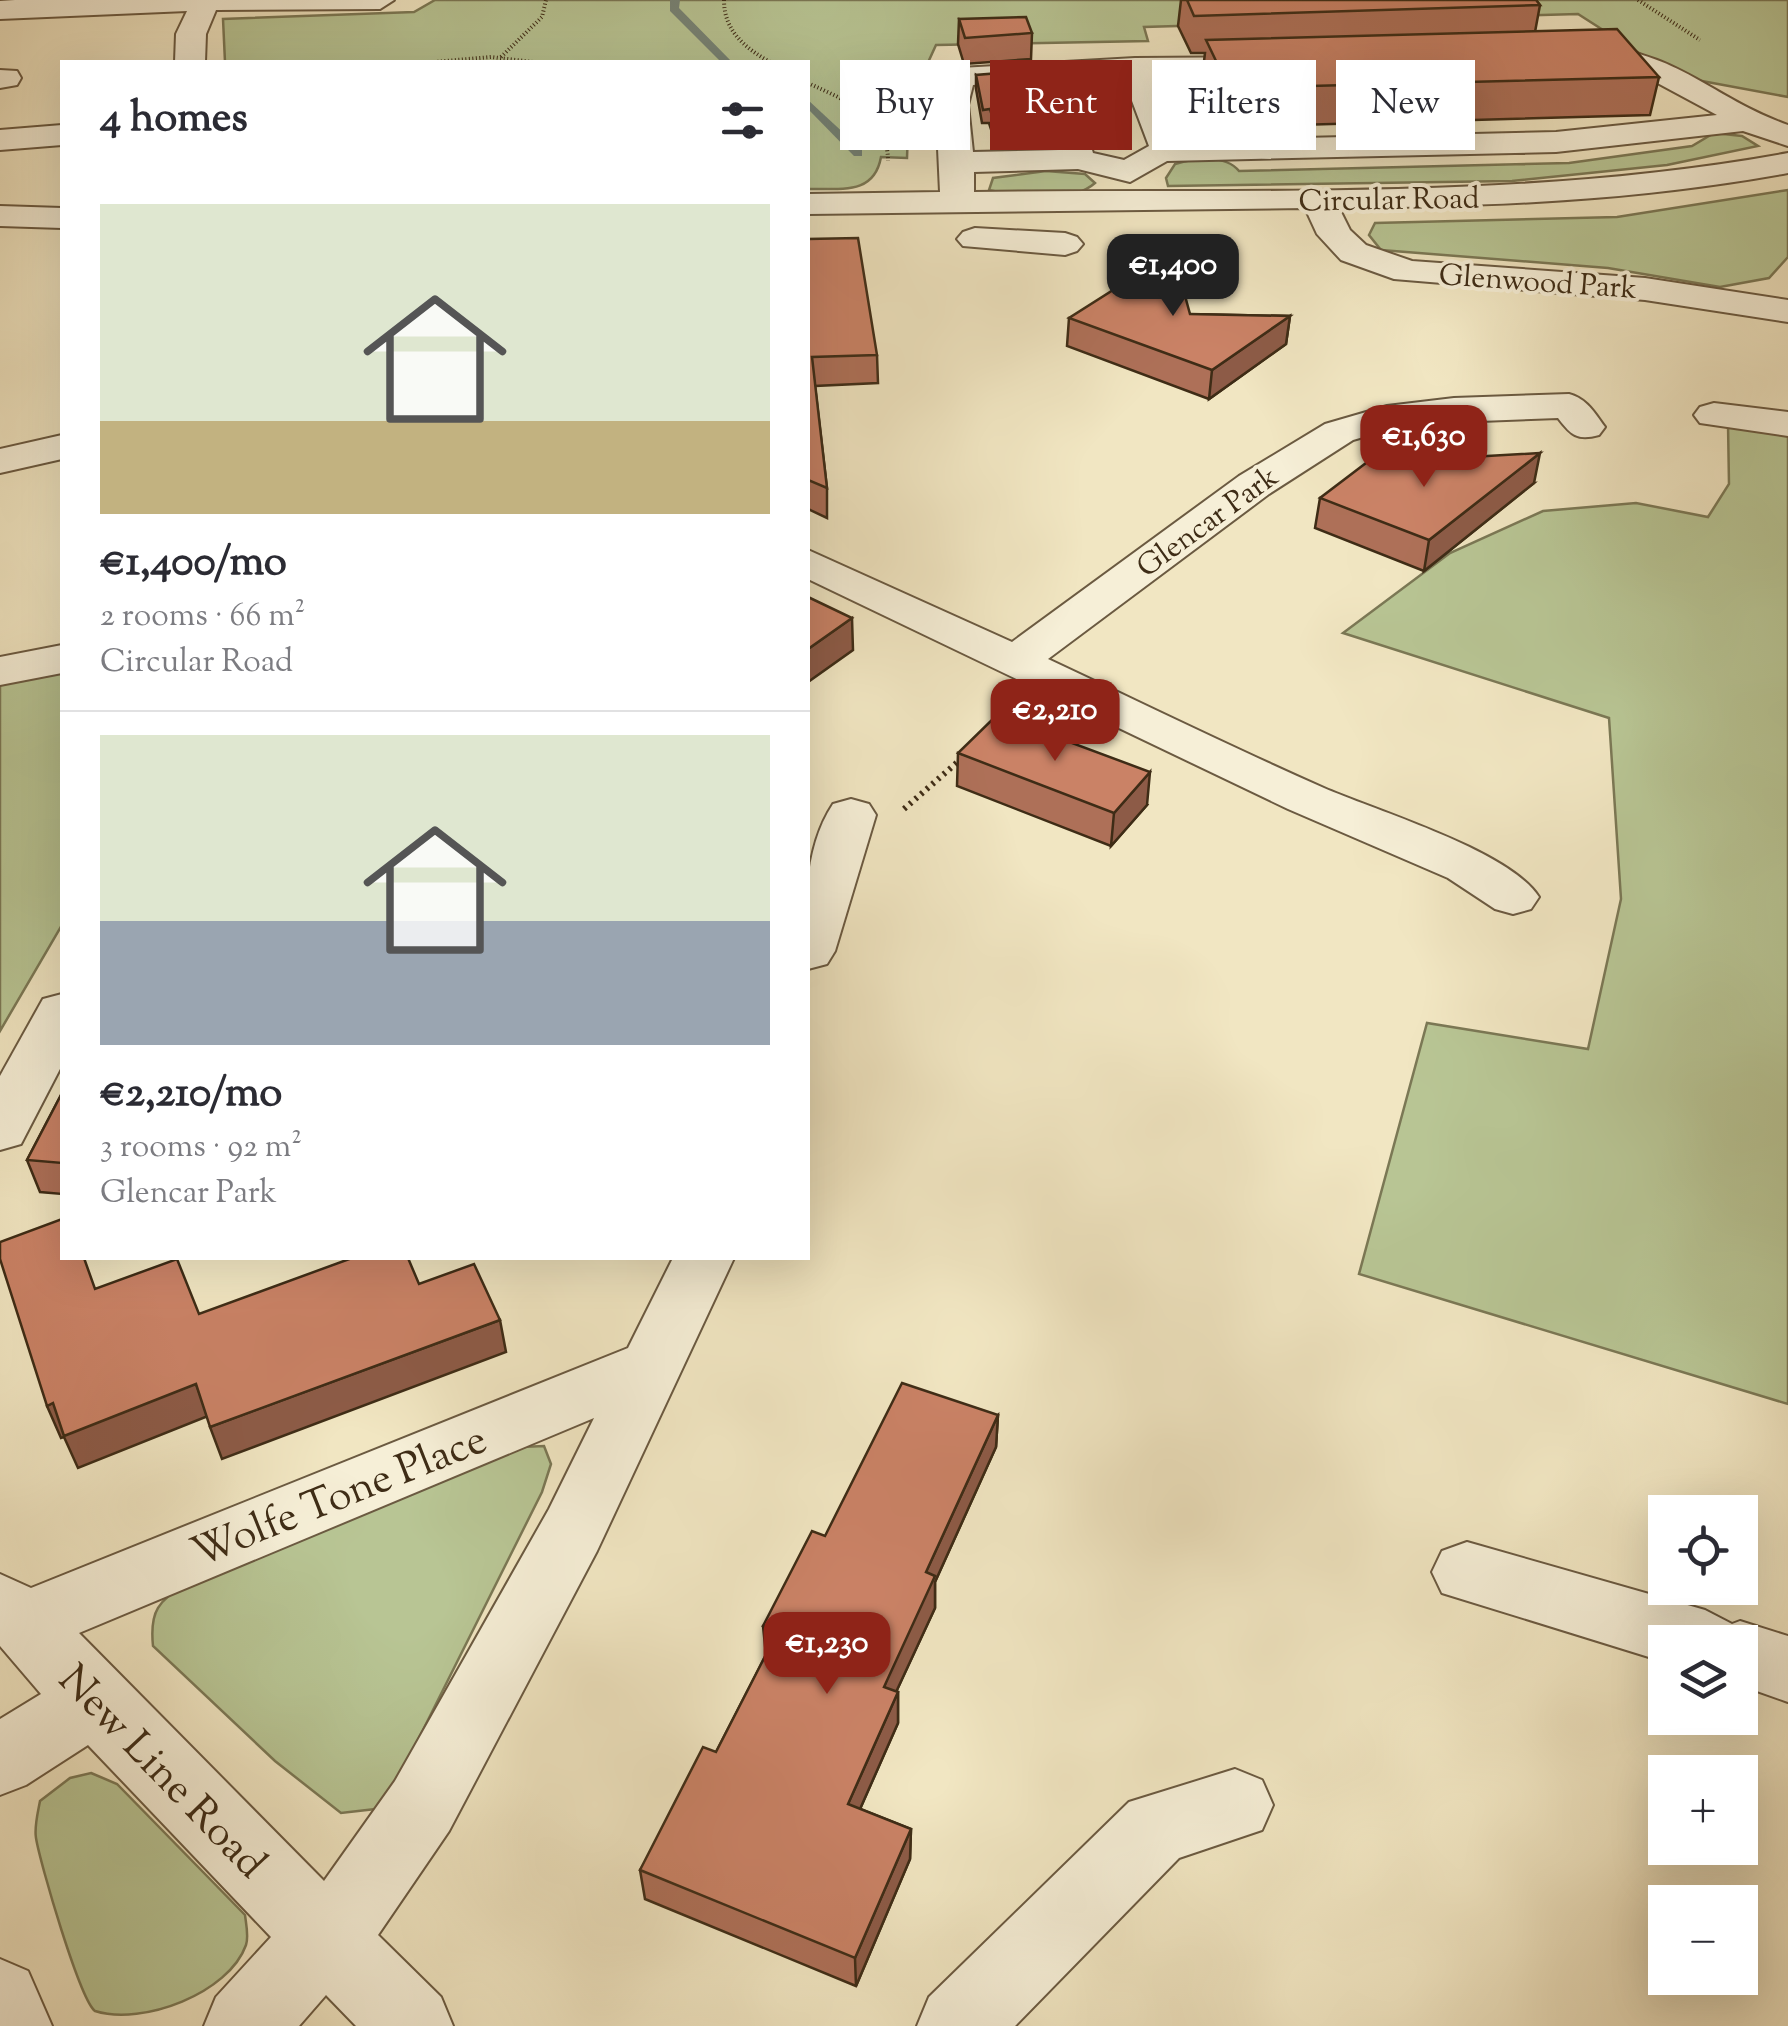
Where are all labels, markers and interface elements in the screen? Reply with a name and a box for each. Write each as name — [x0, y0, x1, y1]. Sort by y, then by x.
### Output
chip: Buy — [840, 60, 970, 150]
chip: Rent — [990, 60, 1132, 150]
chip: Filters — [1152, 60, 1316, 150]
chip: New — [1336, 60, 1475, 150]
text: 4 homes — [100, 90, 248, 150]
icon: filters — [715, 93, 770, 148]
street label: Circular Road — [1298, 178, 1480, 225]
pin: €1,400 — [1092, 234, 1254, 319]
text: €1,400 — [1129, 243, 1217, 289]
street label: Glenwood Park — [1437, 255, 1638, 312]
icon: home — [345, 269, 525, 449]
pin: €1,630 — [1343, 405, 1505, 490]
text: €1,630 — [1382, 414, 1466, 460]
street label: Glencar Park — [1129, 457, 1288, 589]
text: €1,400/mo — [100, 534, 287, 594]
text: 2 rooms · 66 m² — [100, 594, 305, 640]
text: Circular Road — [100, 640, 293, 686]
pin: €2,210 — [974, 679, 1136, 764]
text: €2,210 — [1013, 688, 1097, 734]
icon: home — [345, 800, 525, 980]
text: €2,210/mo — [100, 1065, 282, 1125]
text: 3 rooms · 92 m² — [100, 1125, 302, 1171]
text: Glencar Park — [100, 1171, 277, 1217]
street label: Wolfe Tone Place — [183, 1412, 497, 1585]
map controls — [1648, 1495, 1758, 1995]
button: locate — [1648, 1495, 1758, 1605]
pin: €1,230 — [746, 1612, 908, 1697]
text: €1,230 — [785, 1621, 869, 1667]
button: layers — [1648, 1625, 1758, 1735]
street label: New Line Road — [43, 1653, 278, 1894]
button: + — [1648, 1755, 1758, 1865]
button: − — [1648, 1885, 1758, 1995]

